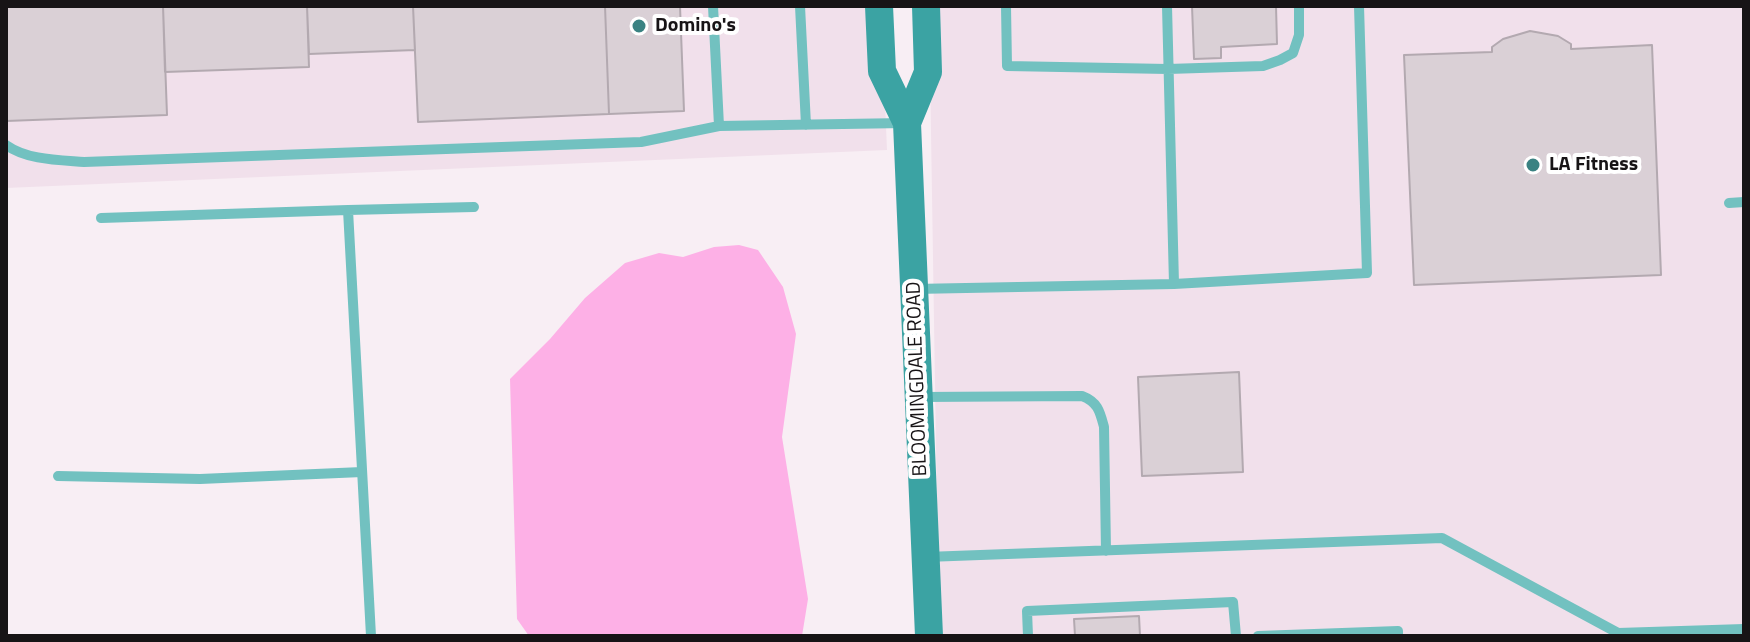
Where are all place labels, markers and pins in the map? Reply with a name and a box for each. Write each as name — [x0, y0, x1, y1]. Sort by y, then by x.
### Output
place label: Domino's — [655, 14, 736, 38]
marker: Domino's — [630, 17, 648, 35]
place label: LA Fitness — [1549, 153, 1638, 177]
marker: LA Fitness — [1524, 156, 1542, 174]

